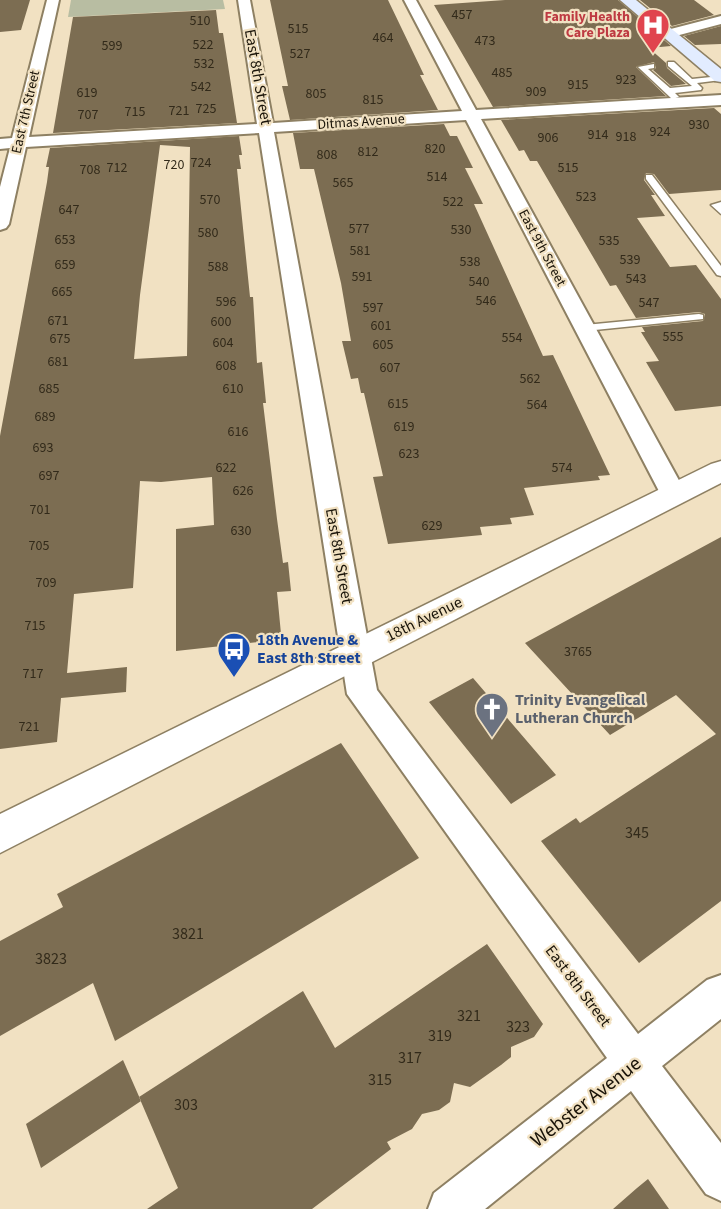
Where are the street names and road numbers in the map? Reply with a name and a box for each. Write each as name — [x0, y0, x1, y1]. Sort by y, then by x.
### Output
street label: East 8th Street — [239, 27, 277, 127]
street label: East 7th Street — [7, 68, 45, 156]
street label: Ditmas Avenue — [317, 109, 405, 135]
street label: East 9th Street — [513, 206, 571, 290]
street label: East 8th Street — [320, 506, 358, 606]
street label: 18th Avenue — [382, 591, 466, 647]
street label: East 8th Street — [540, 941, 616, 1032]
street label: Webster Avenue — [525, 1050, 647, 1154]

